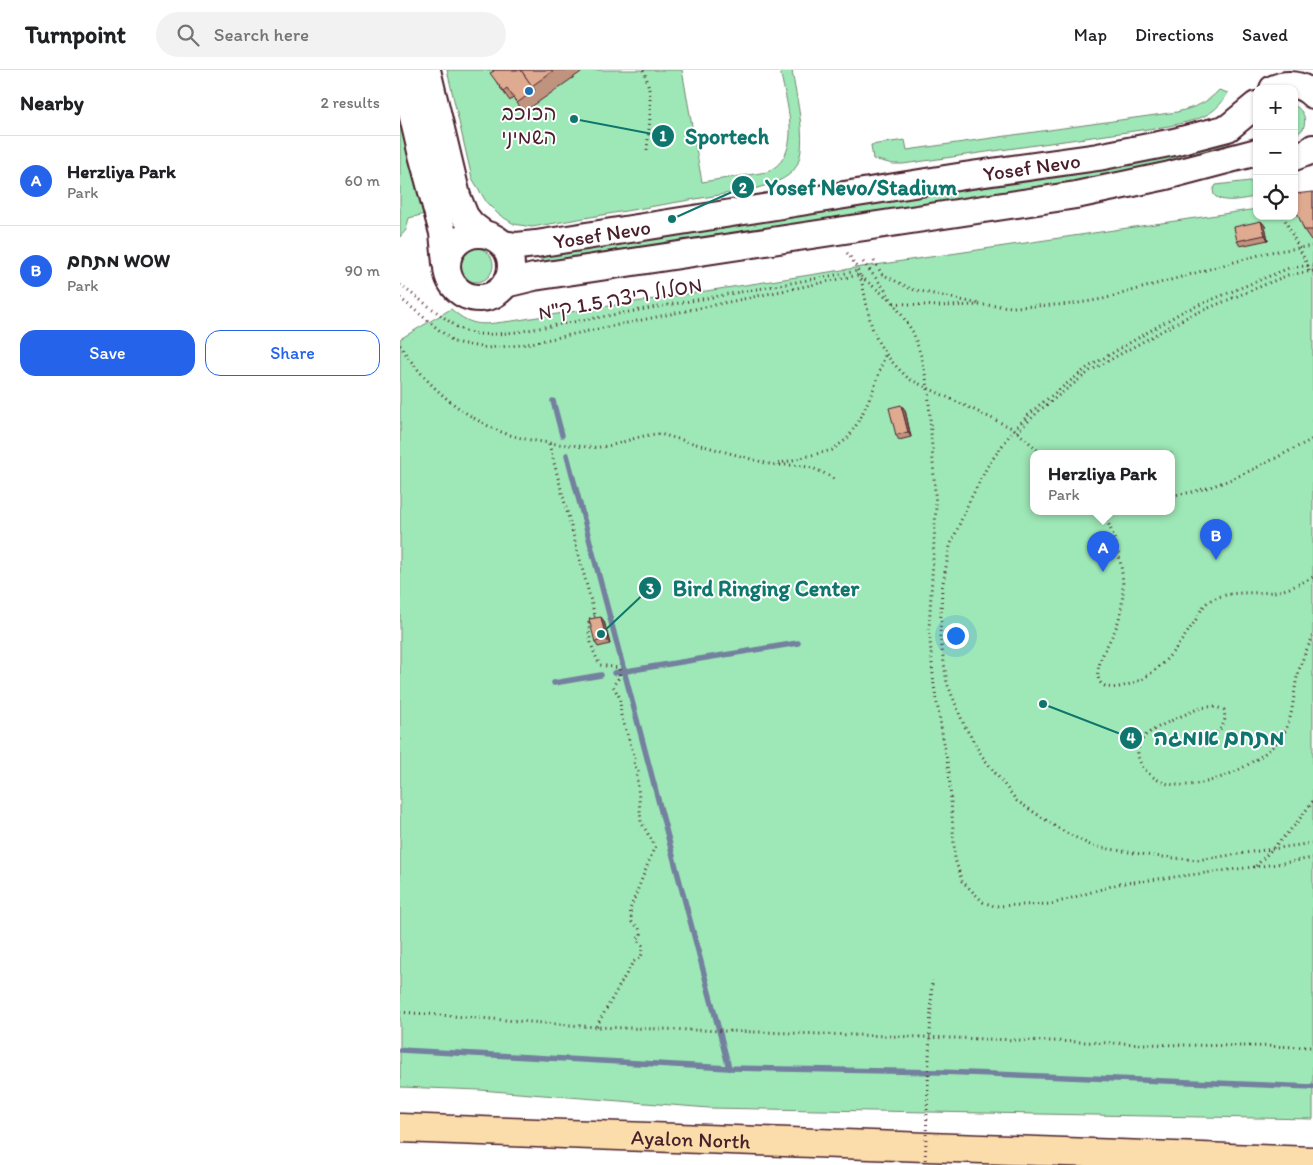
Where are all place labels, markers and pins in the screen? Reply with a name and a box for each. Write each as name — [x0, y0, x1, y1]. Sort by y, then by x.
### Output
marker: הכוכב השמיני — [523, 85, 535, 97]
place label: הכוכב השמיני — [501, 100, 557, 149]
callout: Sportech — [650, 117, 779, 154]
callout: Yosef Nevo/Stadium — [730, 169, 967, 206]
pin: B — [1200, 519, 1232, 560]
pin: A — [1087, 531, 1119, 572]
callout: Bird Ringing Center — [637, 570, 869, 607]
callout: מתחם אומגה — [1118, 719, 1294, 756]

